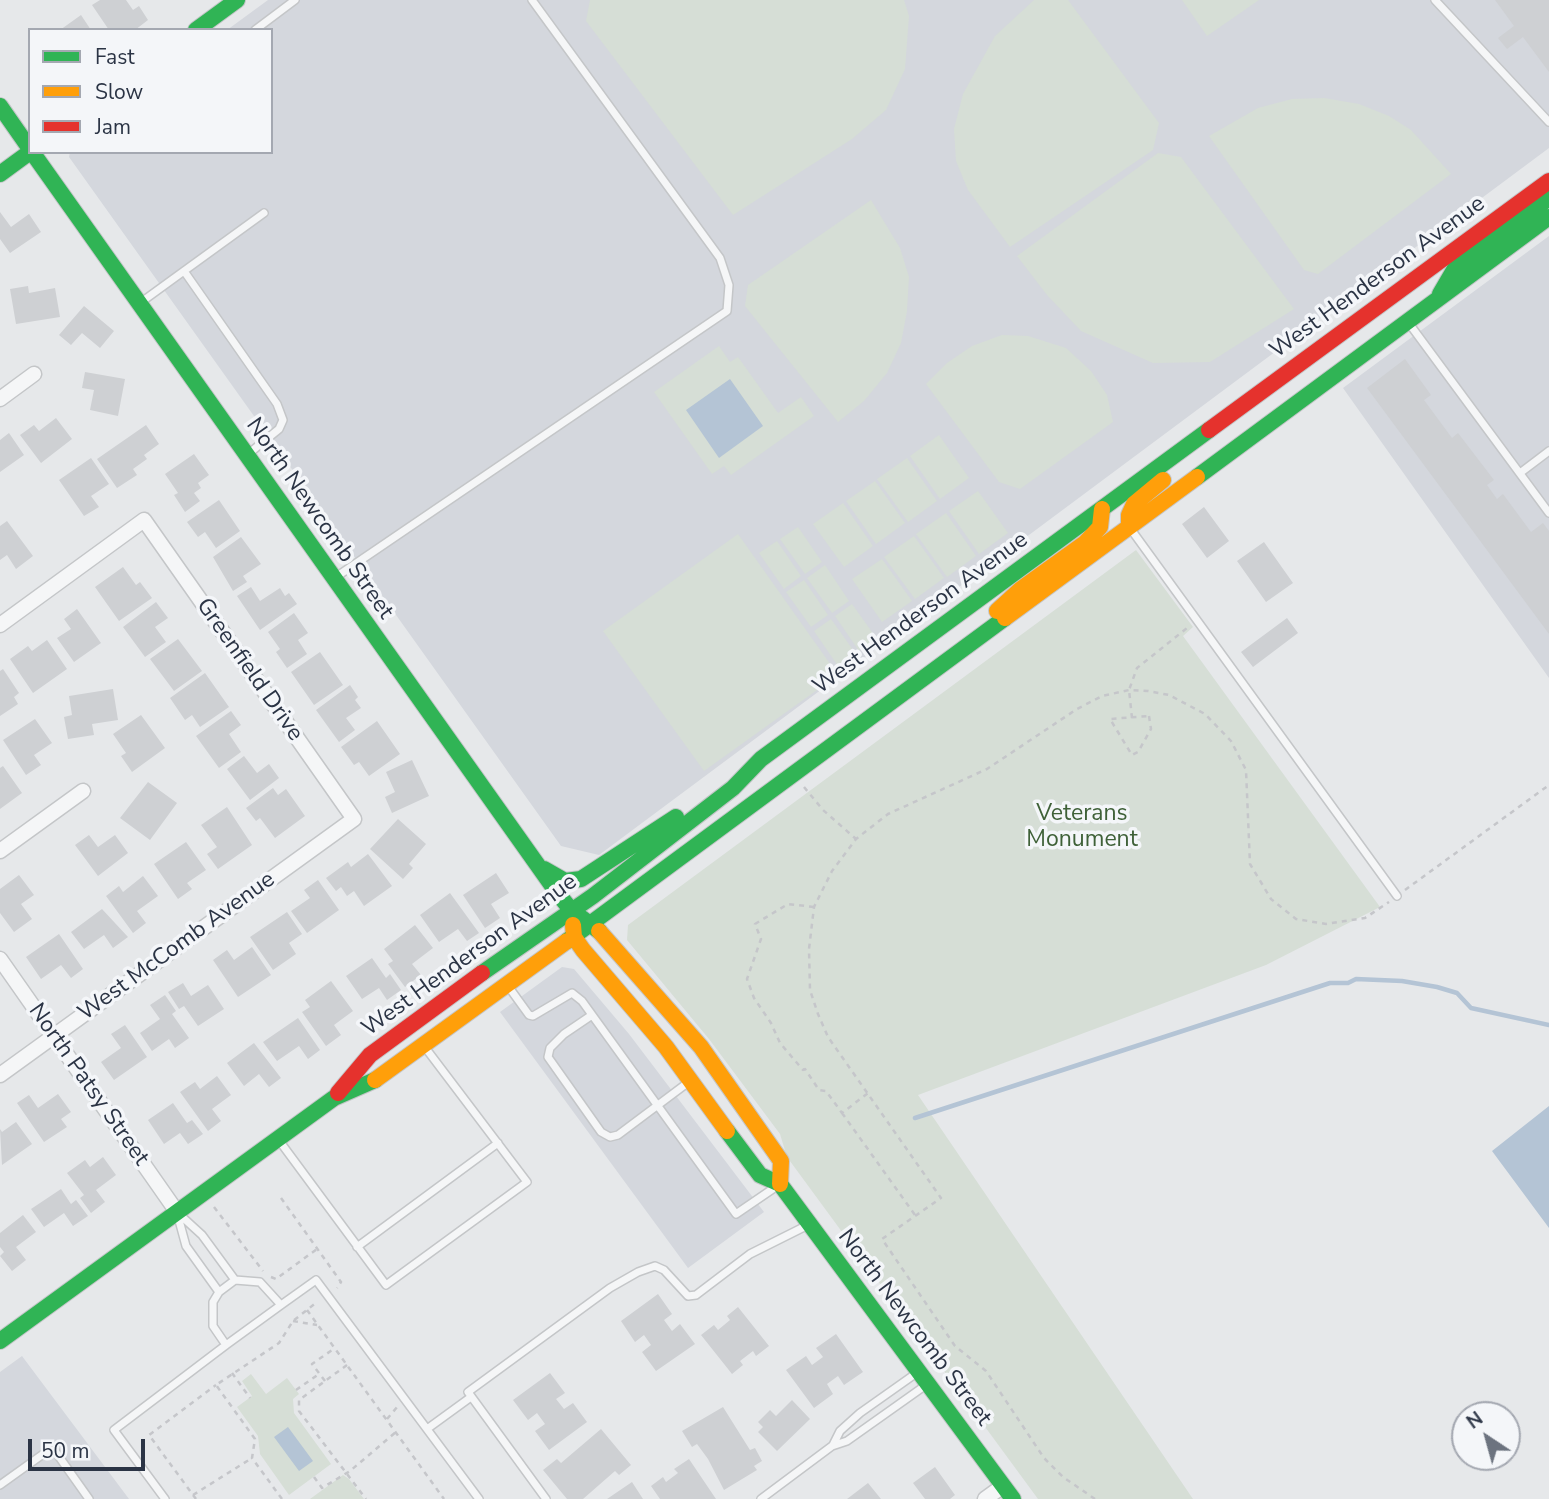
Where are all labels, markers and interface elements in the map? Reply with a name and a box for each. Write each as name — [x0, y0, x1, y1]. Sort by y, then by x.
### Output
legend — [28, 28, 273, 154]
text: Fast — [95, 43, 135, 71]
text: Slow — [95, 78, 143, 106]
text: Jam — [95, 113, 131, 141]
street label: West Henderson Avenue — [1265, 191, 1491, 365]
street label: North Newcomb Street — [239, 413, 399, 625]
street label: West Henderson Avenue — [808, 527, 1034, 701]
street label: Greenfield Drive — [190, 593, 308, 747]
park label: Veterans Monument — [1026, 800, 1138, 854]
street label: West McComb Avenue — [73, 866, 281, 1028]
street label: West Henderson Avenue — [357, 869, 583, 1043]
street label: North Patsy Street — [22, 999, 154, 1171]
street label: North Newcomb Street — [831, 1224, 997, 1432]
north arrow — [1451, 1401, 1521, 1471]
text: N — [1461, 1406, 1488, 1435]
scale bar — [32, 1426, 149, 1470]
text: 50 m — [41, 1437, 90, 1465]

